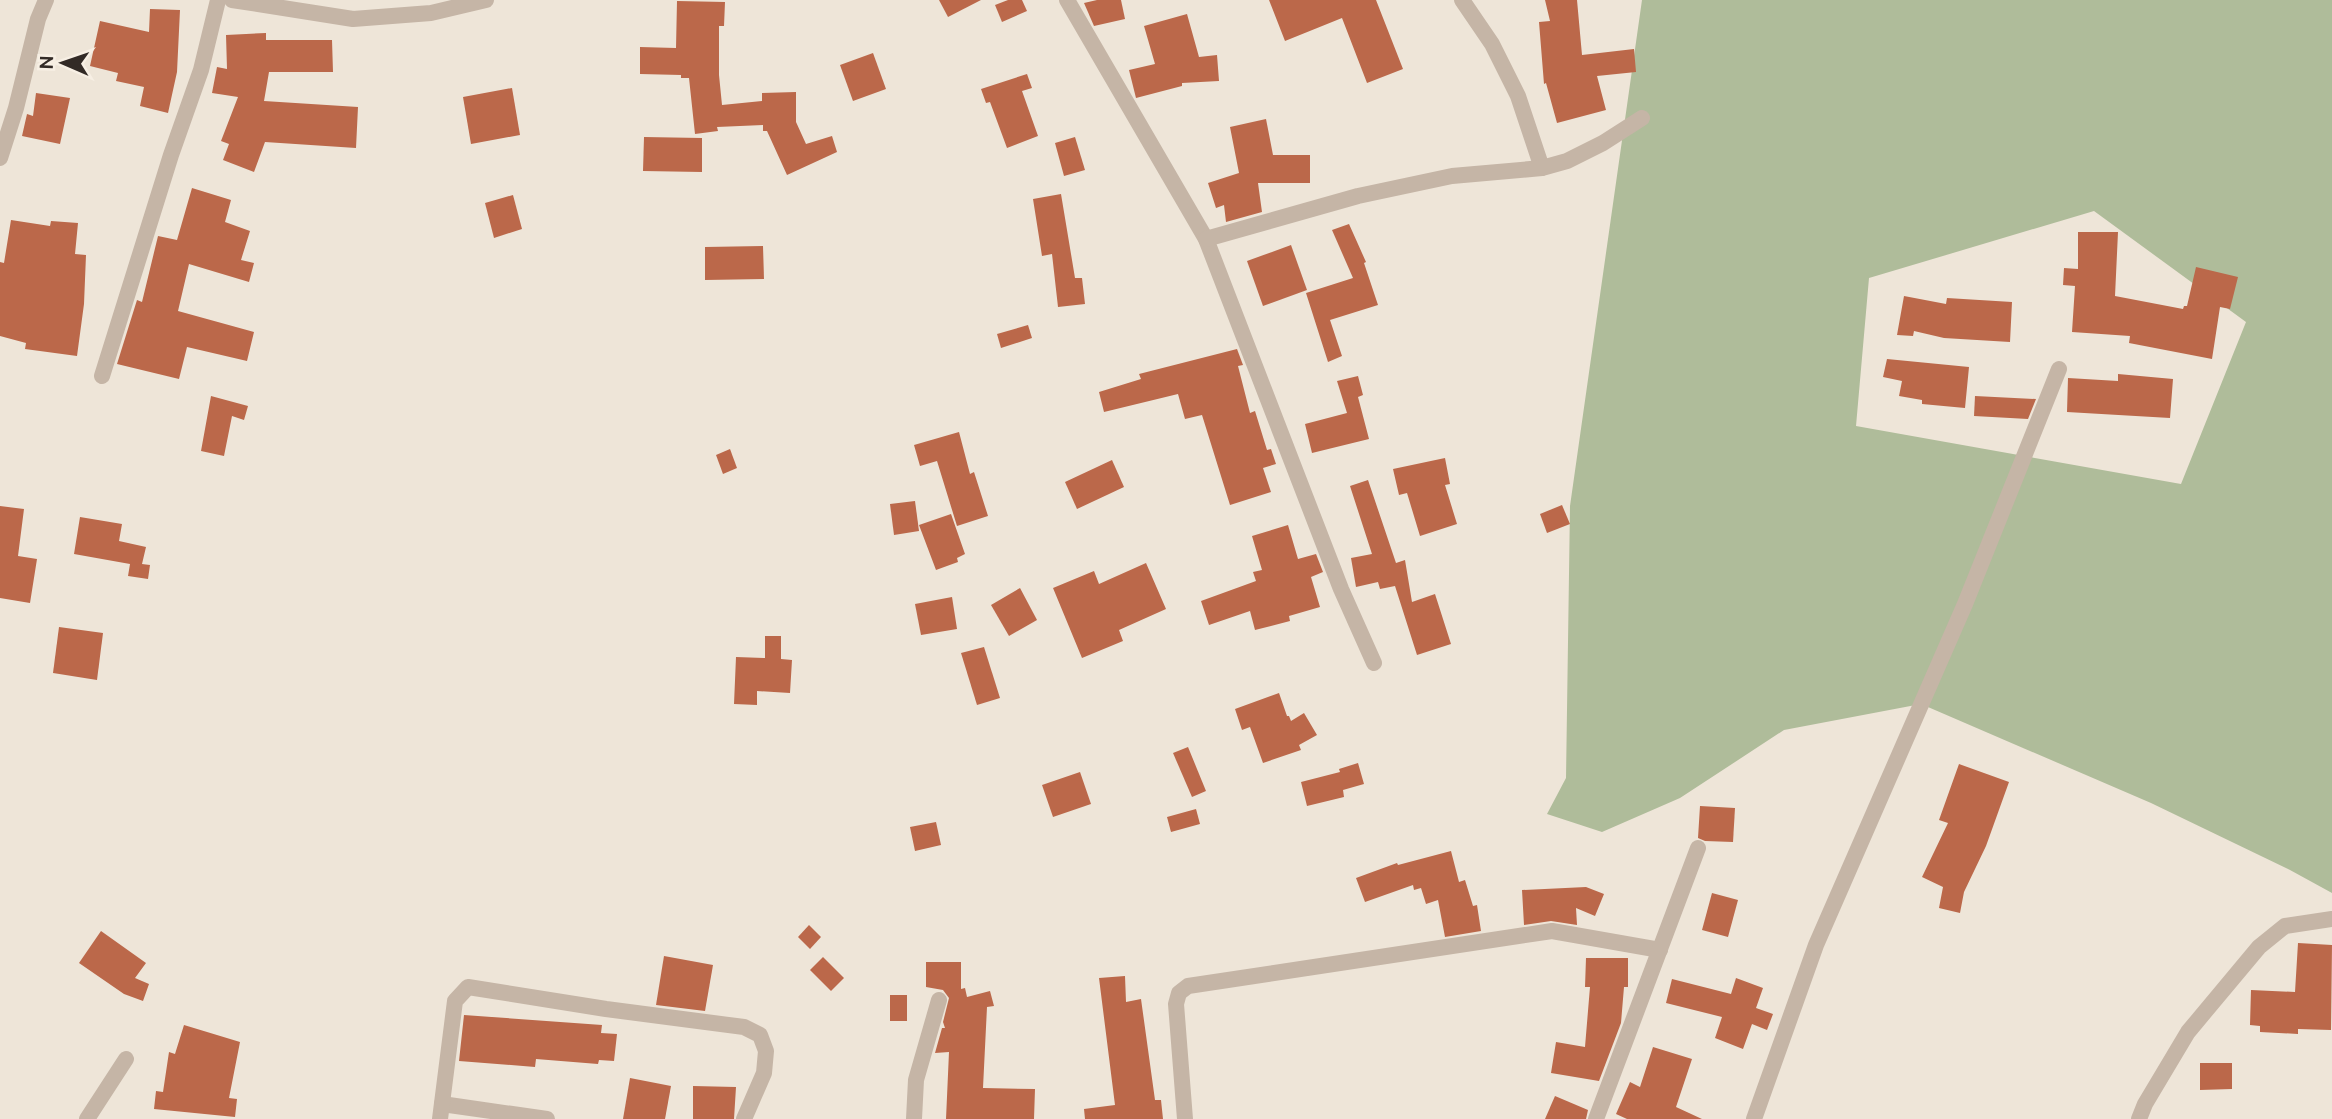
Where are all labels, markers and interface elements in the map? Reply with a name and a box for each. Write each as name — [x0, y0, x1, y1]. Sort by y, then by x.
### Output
north arrow — [28, 28, 98, 98]
text: N — [35, 55, 57, 70]

